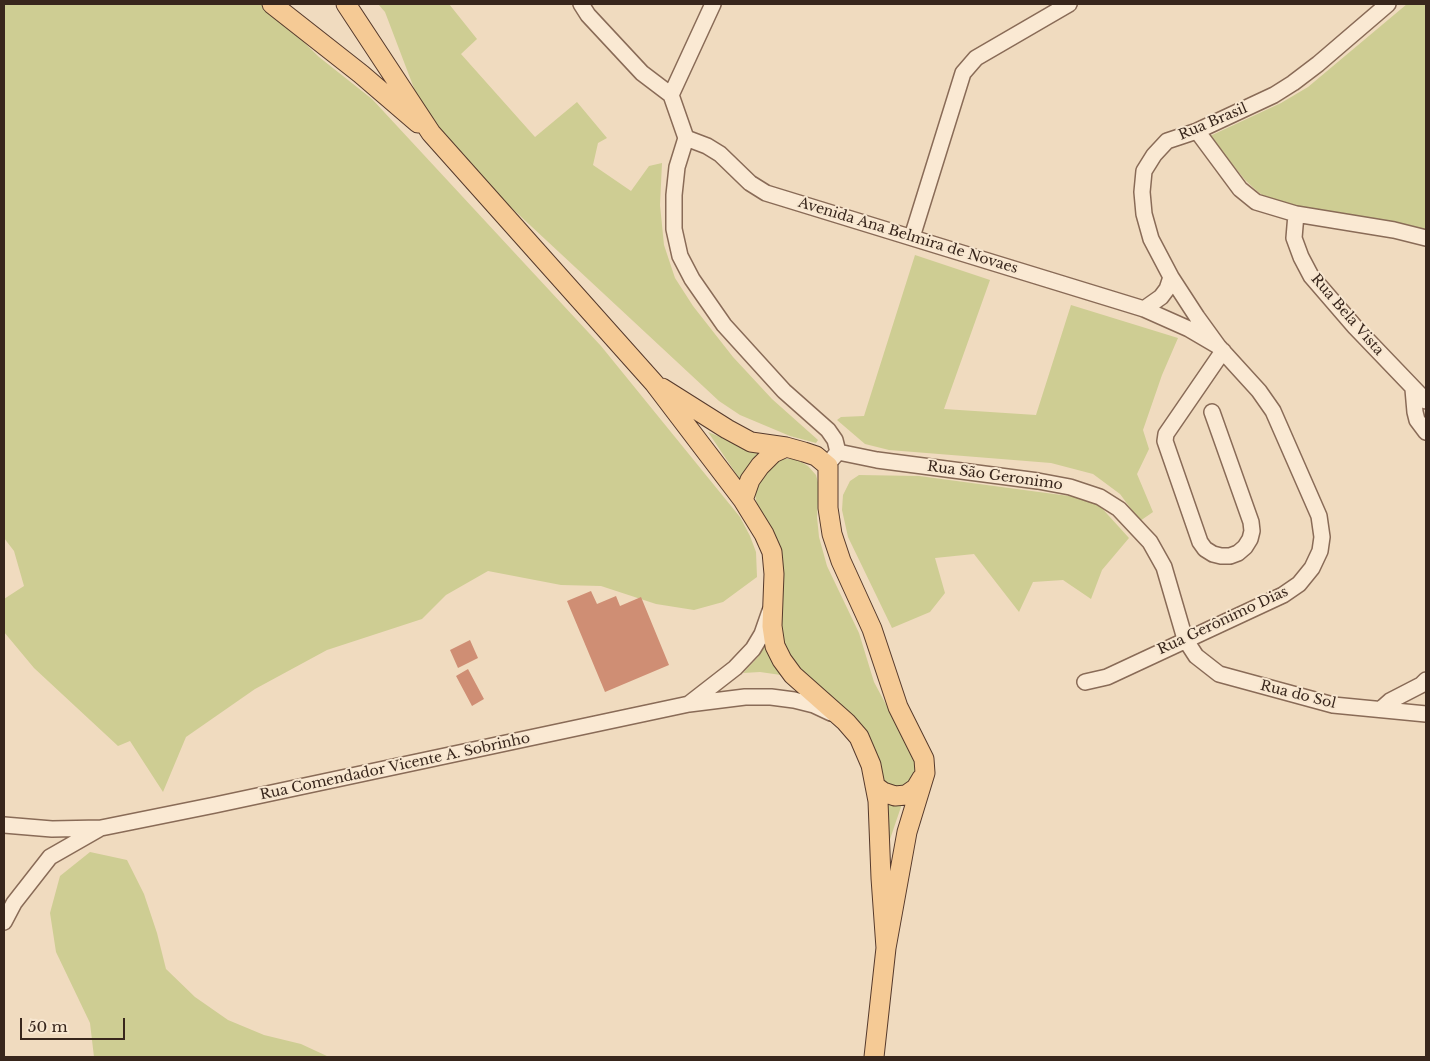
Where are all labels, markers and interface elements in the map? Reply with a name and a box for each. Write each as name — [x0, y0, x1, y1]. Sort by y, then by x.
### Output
street label: Rua Brasil — [1176, 100, 1250, 144]
street label: Avenida Ana Belmira de Novaes — [796, 195, 1020, 277]
street label: Rua Bela Vista — [1307, 271, 1387, 359]
street label: Rua São Geronimo — [926, 458, 1064, 494]
street label: Rua Gerônimo Dias — [1155, 583, 1291, 659]
street label: Rua do Sol — [1258, 677, 1338, 713]
street label: Rua Comendador Vicente A. Sobrinho — [258, 730, 532, 804]
scale bar — [22, 1008, 128, 1040]
text: 50 m — [28, 1017, 68, 1036]

